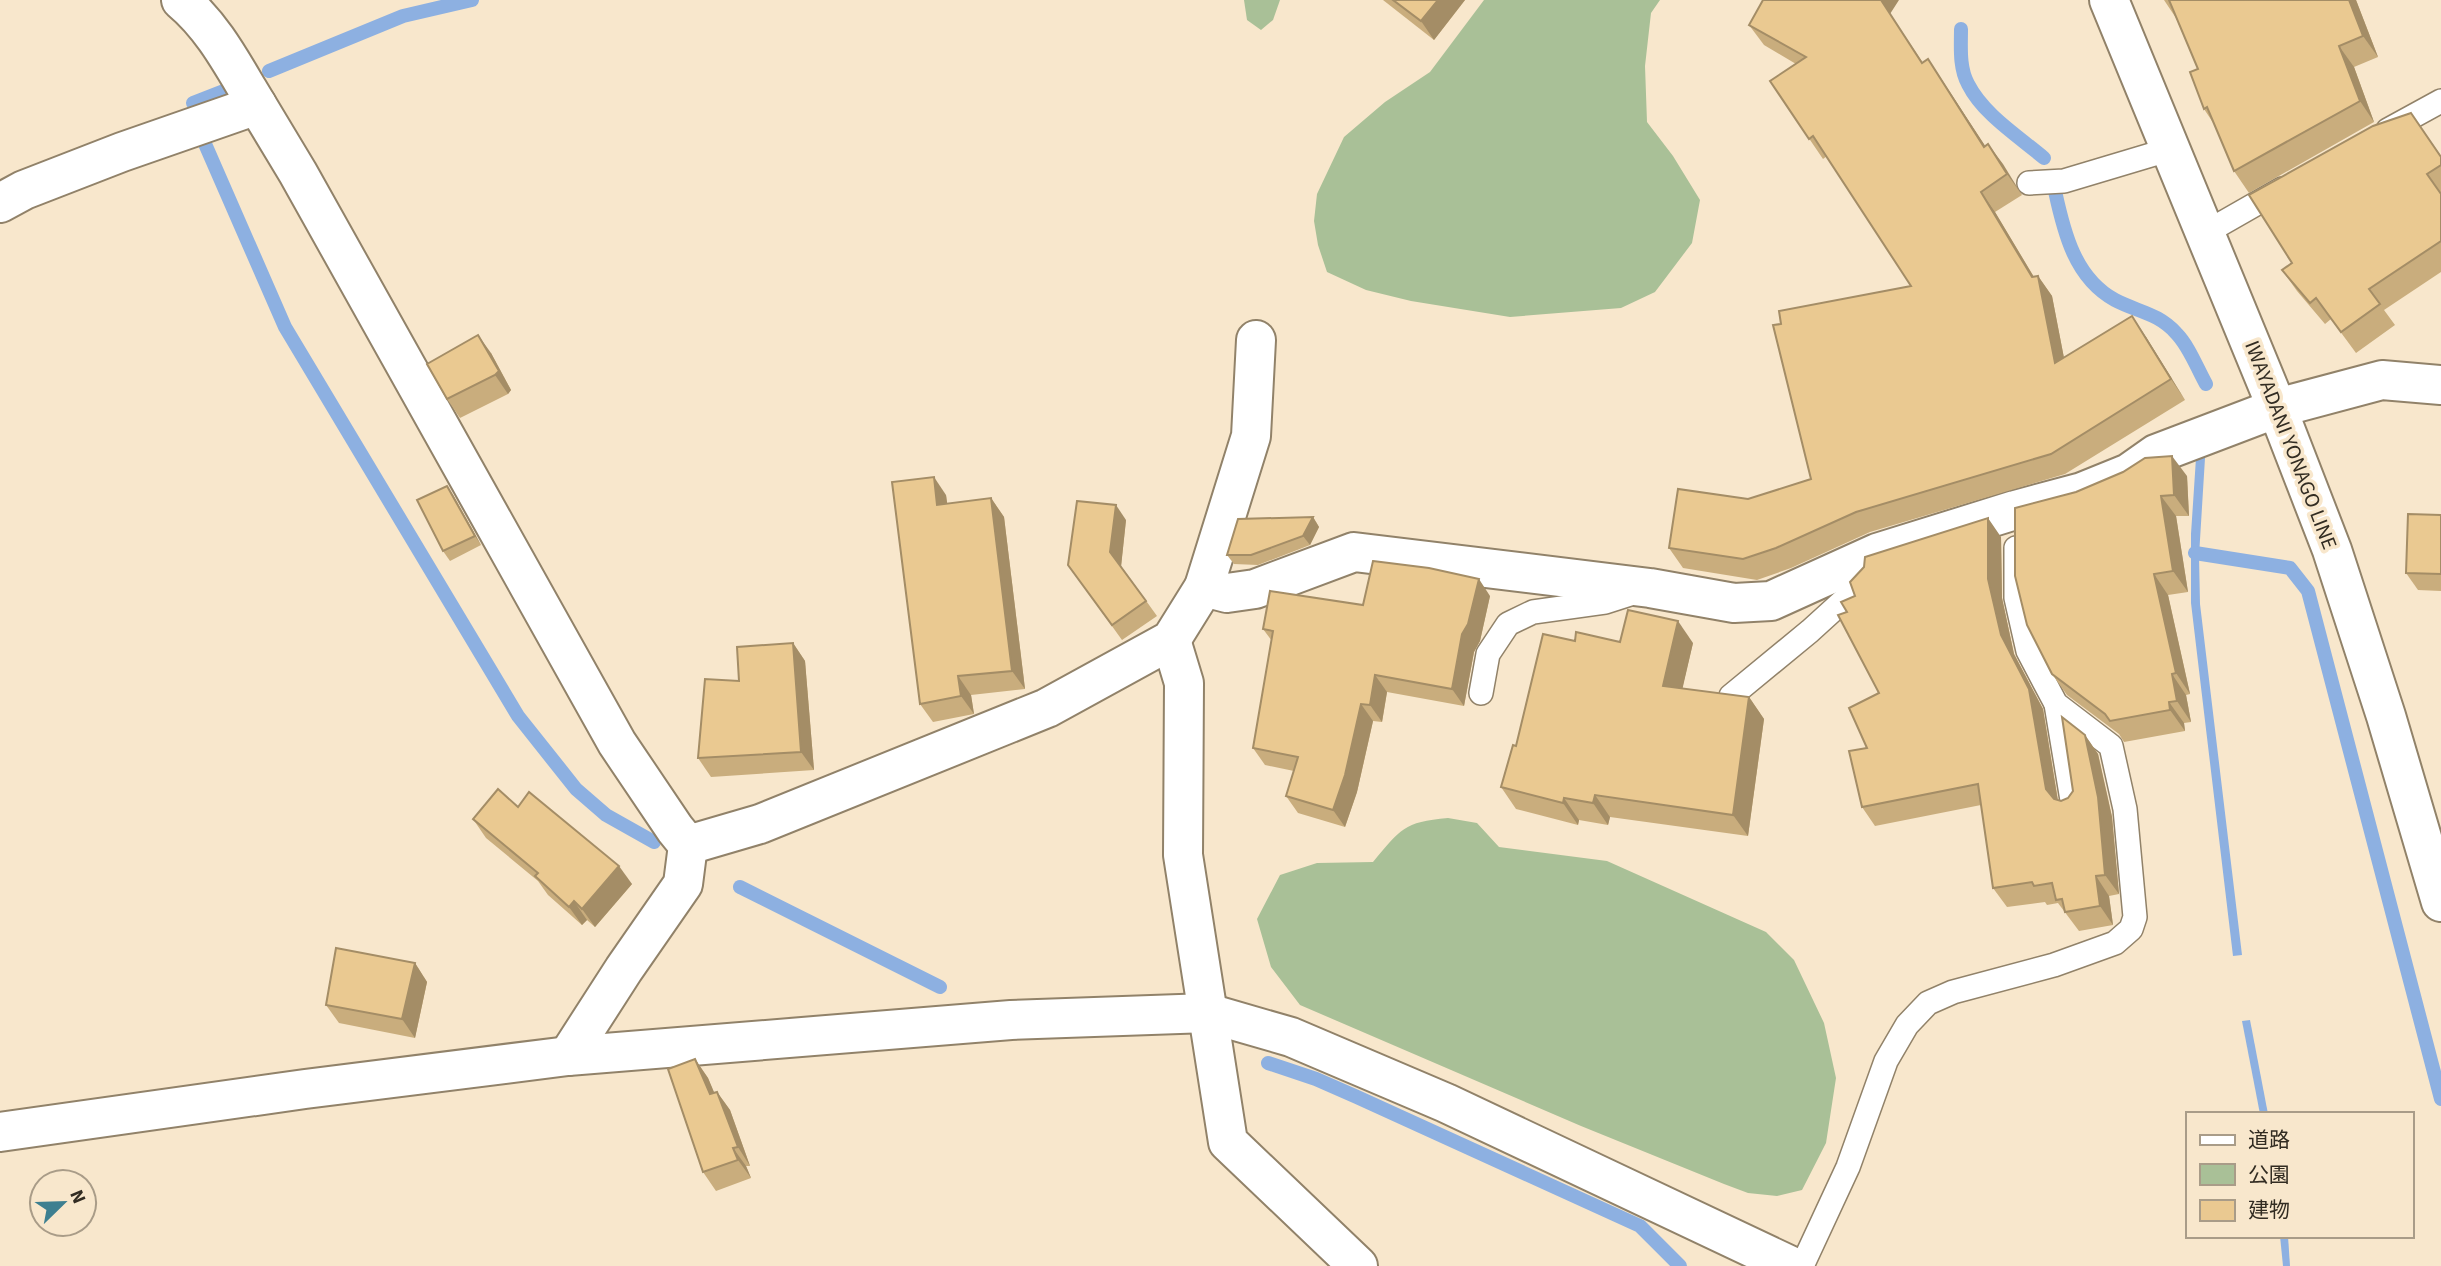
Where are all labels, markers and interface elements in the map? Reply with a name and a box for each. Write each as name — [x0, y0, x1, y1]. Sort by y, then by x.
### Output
street label: IWAYADANI YONAGO LINE — [2237, 336, 2345, 554]
legend — [2186, 1112, 2413, 1238]
text: 道路 — [2248, 1125, 2290, 1155]
text: 公園 — [2248, 1160, 2290, 1190]
north arrow — [28, 1168, 98, 1238]
text: N — [62, 1186, 92, 1208]
text: 建物 — [2248, 1195, 2290, 1225]

